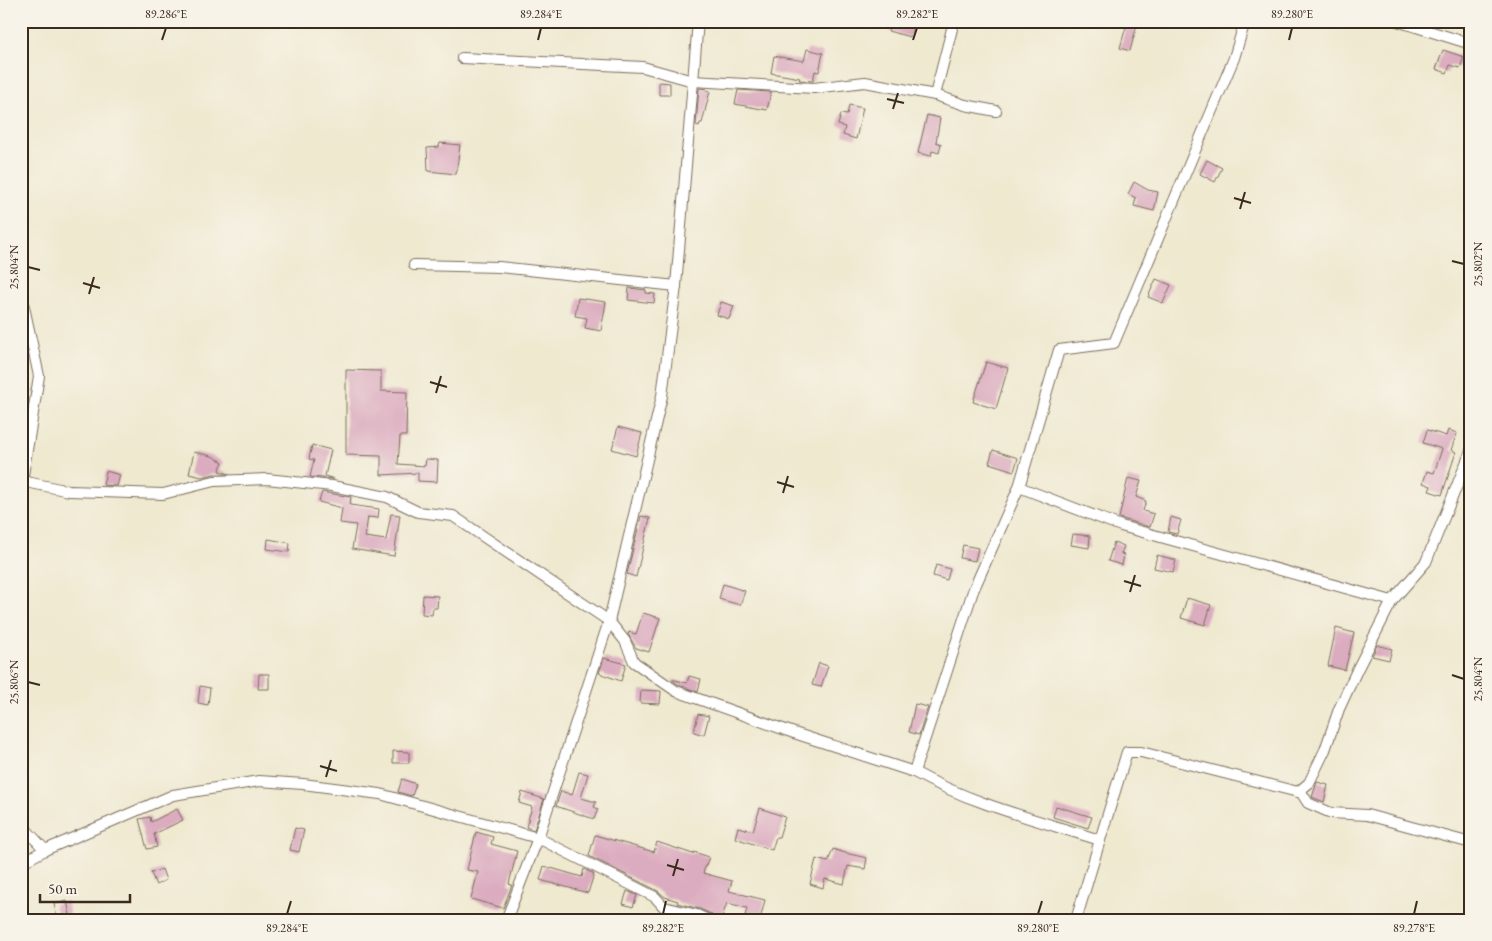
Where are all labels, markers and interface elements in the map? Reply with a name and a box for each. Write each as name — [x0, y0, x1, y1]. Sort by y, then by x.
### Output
text: 89.286°E — [145, 6, 187, 22]
text: 89.284°E — [520, 6, 562, 22]
text: 89.282°E — [896, 6, 938, 22]
text: 89.280°E — [1271, 6, 1313, 22]
text: 25.802°N — [1470, 241, 1486, 286]
text: 25.804°N — [6, 244, 22, 289]
text: 25.804°N — [1470, 656, 1486, 701]
text: 25.806°N — [6, 659, 22, 704]
scale bar — [40, 871, 130, 903]
text: 50 m — [48, 879, 77, 898]
text: 89.284°E — [266, 920, 308, 936]
text: 89.282°E — [642, 920, 684, 936]
text: 89.280°E — [1017, 920, 1059, 936]
text: 89.278°E — [1393, 920, 1435, 936]

